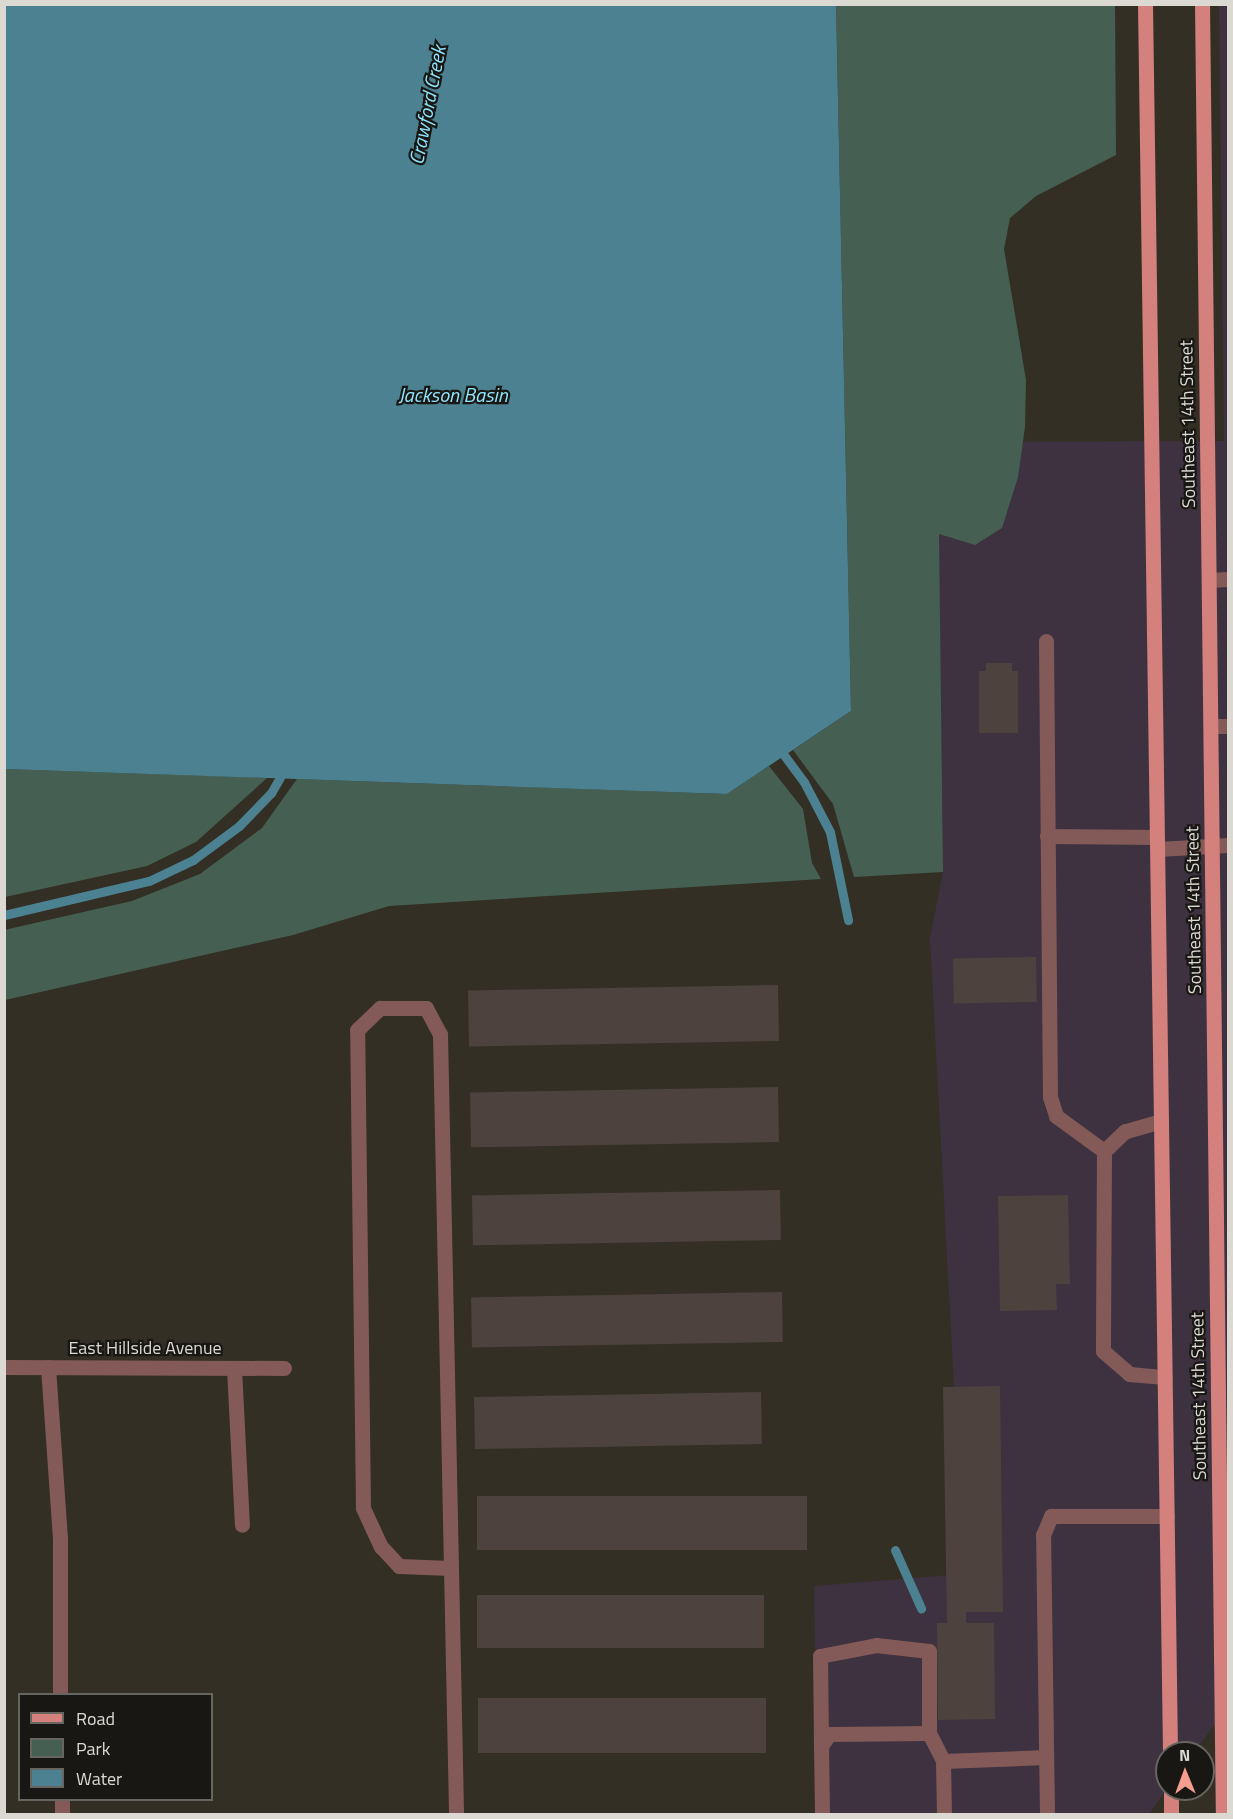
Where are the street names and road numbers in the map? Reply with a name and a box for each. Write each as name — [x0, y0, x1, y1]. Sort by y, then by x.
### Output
street label: Southeast 14th Street — [1176, 340, 1200, 508]
street label: Southeast 14th Street — [1182, 826, 1206, 994]
street label: Southeast 14th Street — [1187, 1312, 1211, 1480]
street label: East Hillside Avenue — [68, 1337, 222, 1359]

